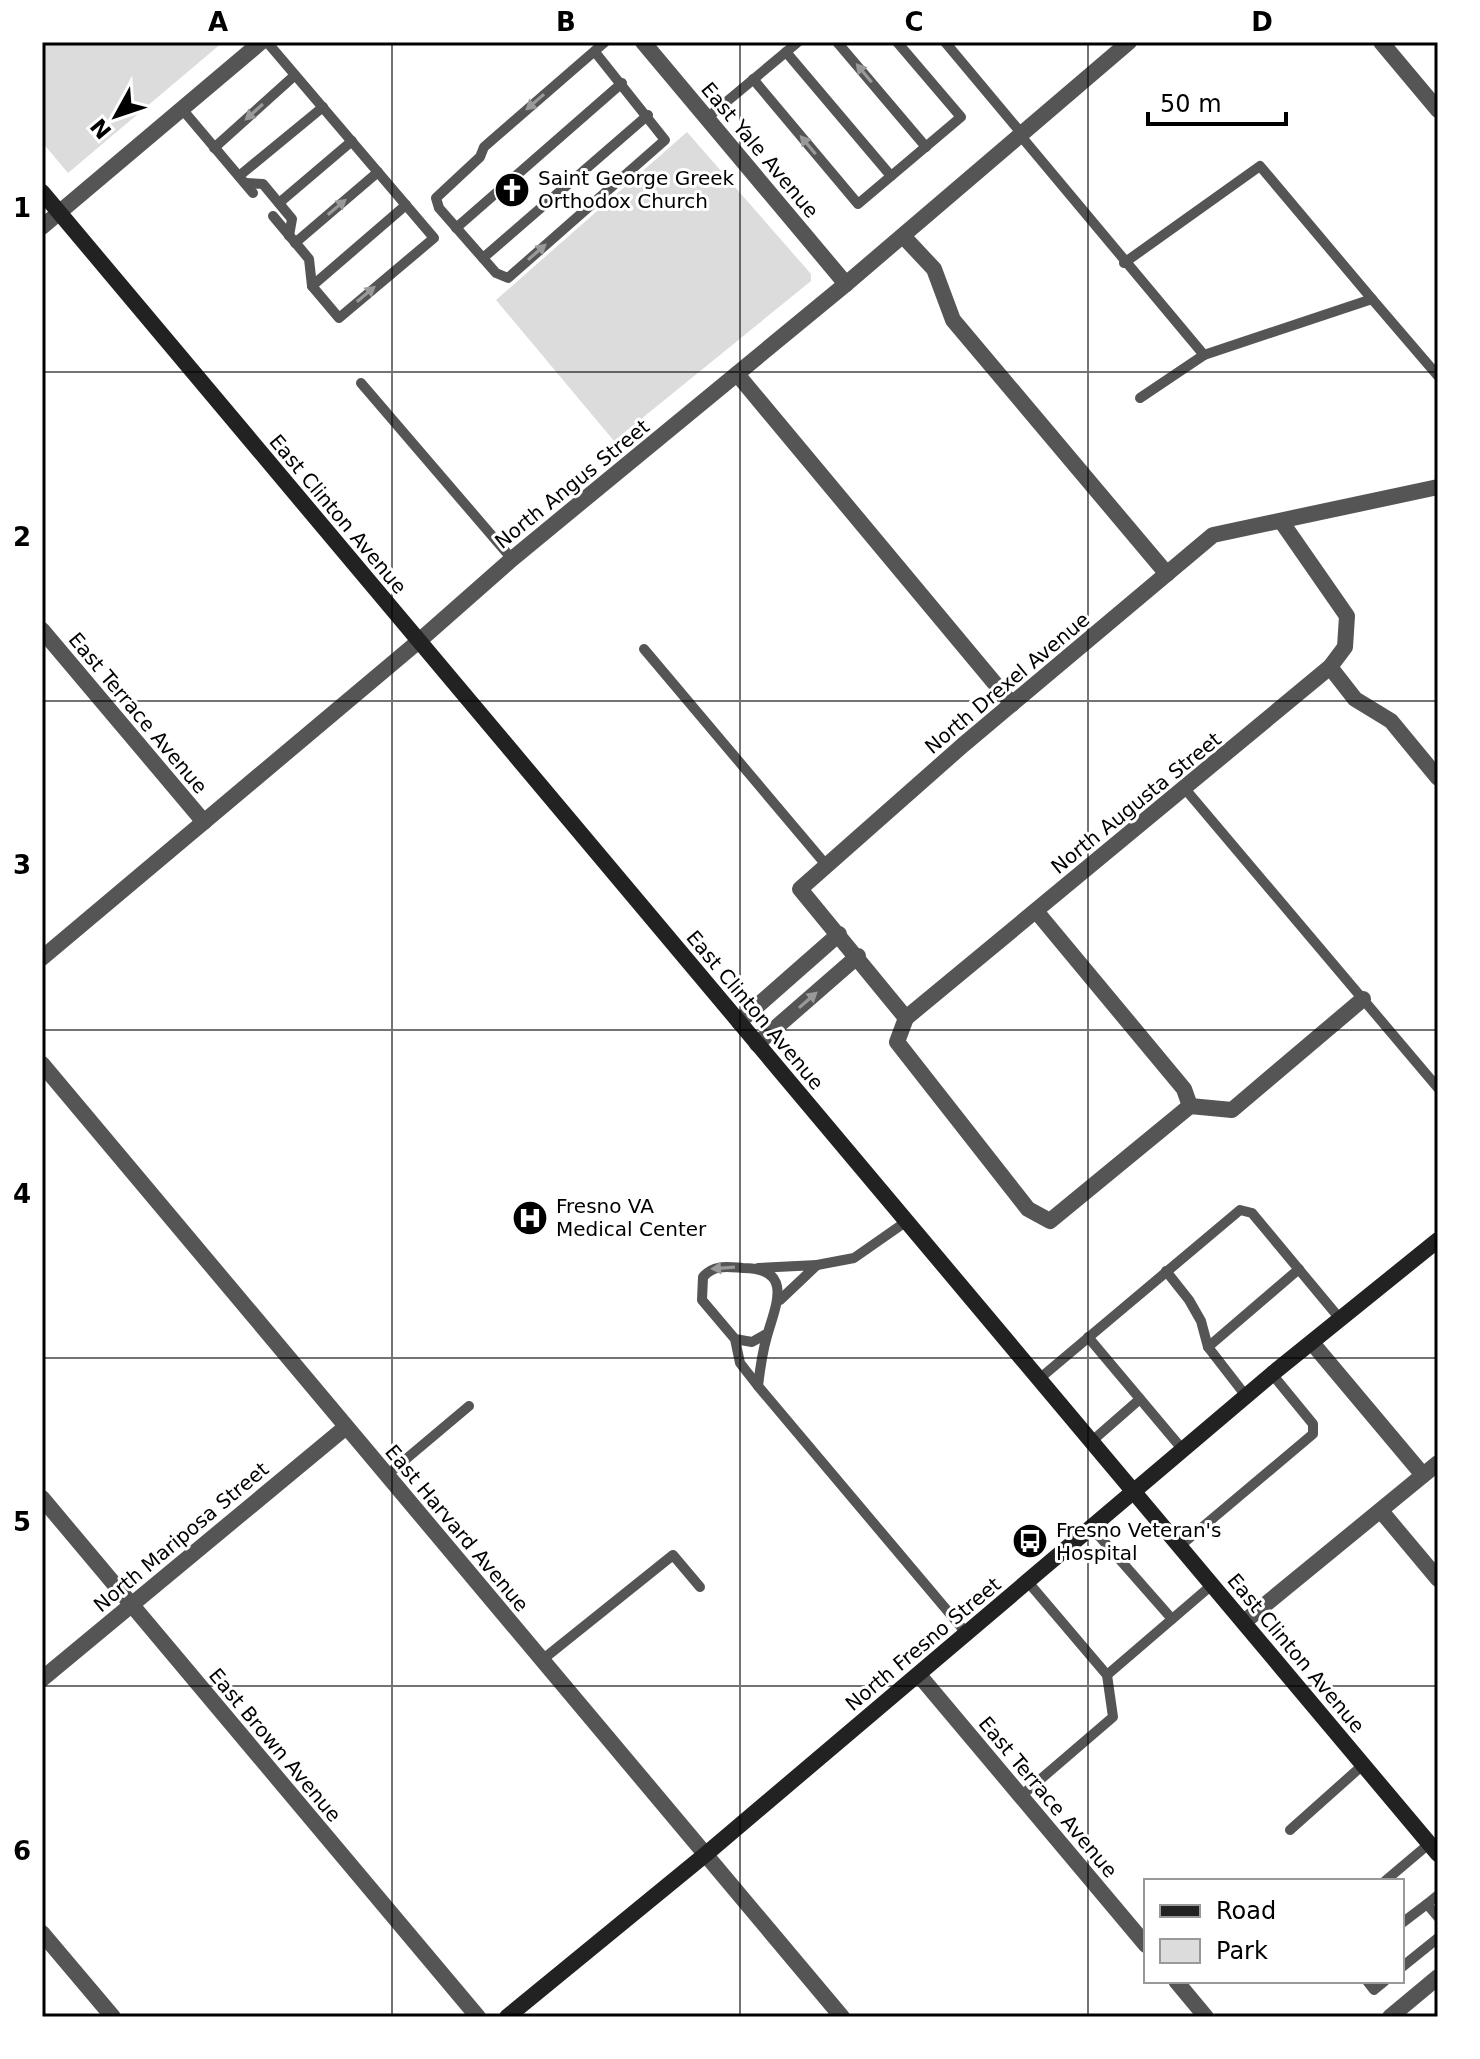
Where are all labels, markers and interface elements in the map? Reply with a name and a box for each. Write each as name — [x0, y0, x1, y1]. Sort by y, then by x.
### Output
text: A — [208, 7, 228, 37]
text: B — [556, 7, 576, 37]
text: C — [904, 7, 924, 37]
text: D — [1251, 7, 1273, 37]
one-way arrow — [856, 63, 873, 83]
north arrow — [76, 76, 156, 156]
scale bar — [1148, 76, 1286, 126]
street label: East Yale Avenue — [696, 77, 824, 223]
text: 50 m — [1160, 90, 1222, 118]
one-way arrow — [526, 93, 546, 110]
one-way arrow — [244, 103, 264, 121]
text: N — [86, 113, 117, 144]
one-way arrow — [800, 135, 817, 155]
place label: Saint George Greek Orthodox Church — [538, 166, 735, 213]
church icon: Saint George Greek Orthodox Church — [493, 171, 531, 209]
text: 1 — [13, 193, 31, 223]
one-way arrow — [326, 199, 346, 216]
one-way arrow — [528, 244, 547, 262]
one-way arrow — [356, 286, 376, 303]
street label: North Angus Street — [490, 414, 654, 554]
street label: East Clinton Avenue — [264, 429, 412, 599]
text: 2 — [13, 522, 31, 552]
street label: North Drexel Avenue — [920, 607, 1094, 759]
street label: East Terrace Avenue — [64, 628, 212, 798]
street label: North Augusta Street — [1046, 727, 1226, 879]
text: 3 — [13, 850, 31, 880]
street label: East Clinton Avenue — [681, 925, 829, 1095]
one-way arrow — [797, 992, 817, 1009]
text: 4 — [13, 1179, 31, 1209]
place label: Fresno VA Medical Center — [556, 1194, 707, 1241]
hospital icon: Fresno VA Medical Center — [511, 1199, 549, 1237]
one-way arrow — [711, 1262, 736, 1275]
street label: East Harvard Avenue — [380, 1440, 534, 1616]
street label: North Mariposa Street — [89, 1457, 273, 1617]
text: 5 — [13, 1507, 31, 1537]
place label: Fresno Veteran's Hospital — [1056, 1518, 1221, 1565]
bus stop icon: Fresno Veteran's Hospital — [1011, 1522, 1049, 1560]
street label: East Clinton Avenue — [1222, 1568, 1370, 1738]
street label: North Fresno Street — [841, 1572, 1005, 1716]
street label: East Brown Avenue — [204, 1663, 346, 1827]
street label: East Terrace Avenue — [974, 1712, 1122, 1882]
text: 6 — [13, 1836, 31, 1866]
legend — [1144, 1879, 1404, 1983]
text: Road — [1216, 1897, 1276, 1925]
text: Park — [1216, 1937, 1268, 1965]

